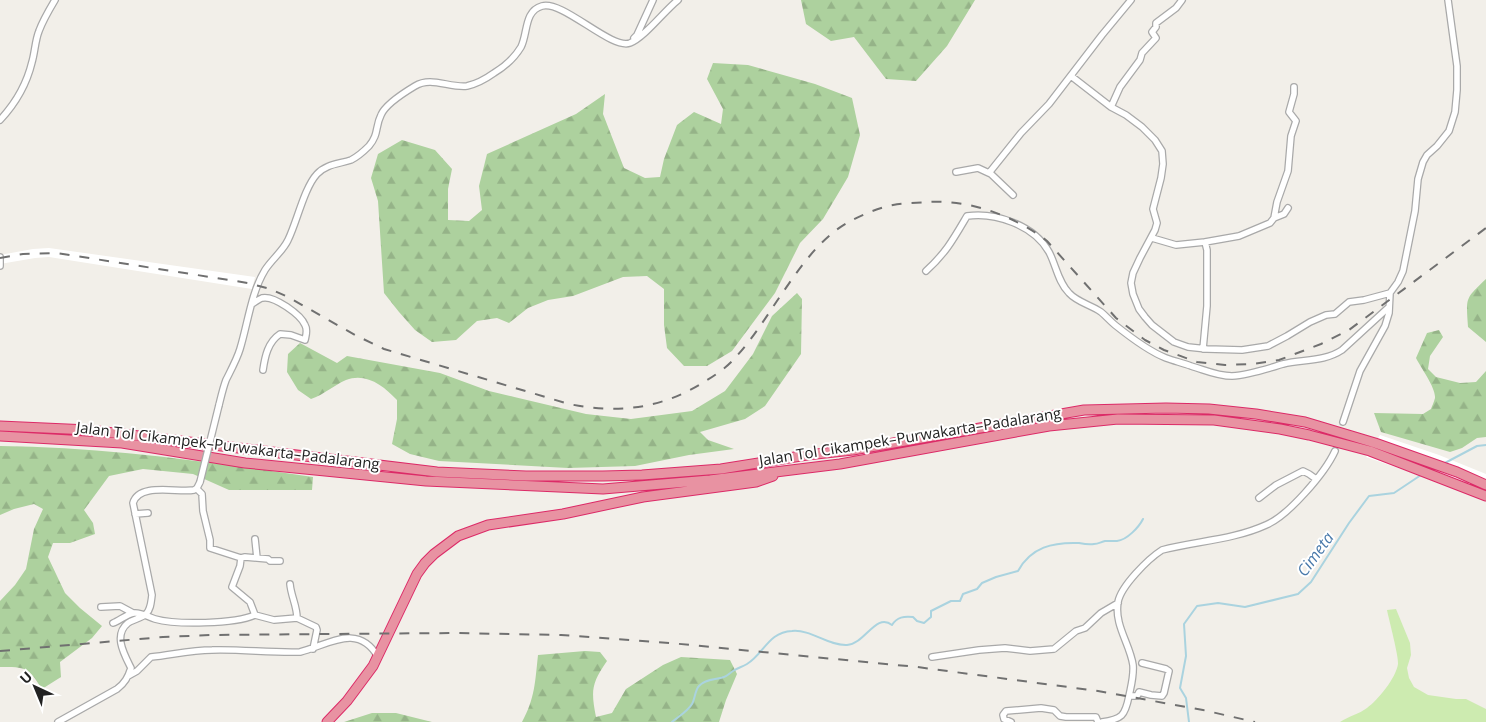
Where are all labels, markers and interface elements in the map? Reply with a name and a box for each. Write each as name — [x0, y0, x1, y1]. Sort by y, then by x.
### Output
street label: Jalan Tol Cikampek–Purwakarta–Padalarang — [756, 402, 1062, 470]
street label: Jalan Tol Cikampek–Purwakarta–Padalarang — [73, 416, 381, 474]
water label: Cimeta — [1291, 527, 1339, 581]
north arrow — [10, 662, 60, 712]
text: U — [15, 667, 36, 688]

